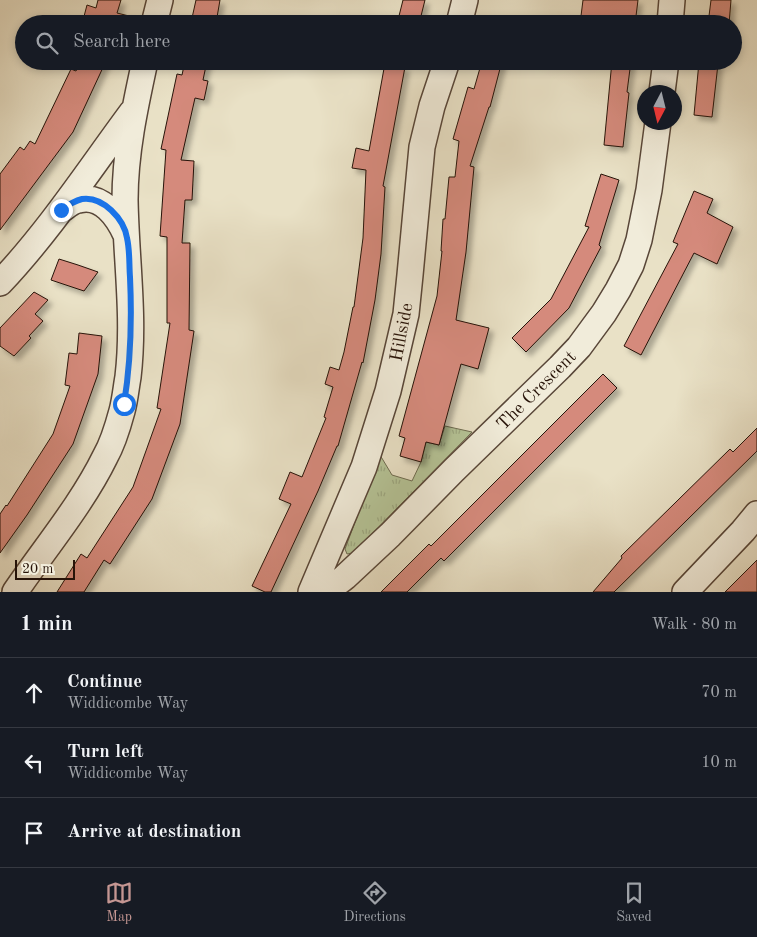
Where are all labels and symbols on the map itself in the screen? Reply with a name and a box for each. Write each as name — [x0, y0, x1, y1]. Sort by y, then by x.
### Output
north arrow — [637, 85, 682, 130]
route end — [50, 199, 73, 222]
street label: Hillside — [388, 301, 416, 363]
street label: The Crescent — [494, 348, 580, 434]
route start — [113, 393, 136, 416]
scale bar — [15, 557, 75, 580]

